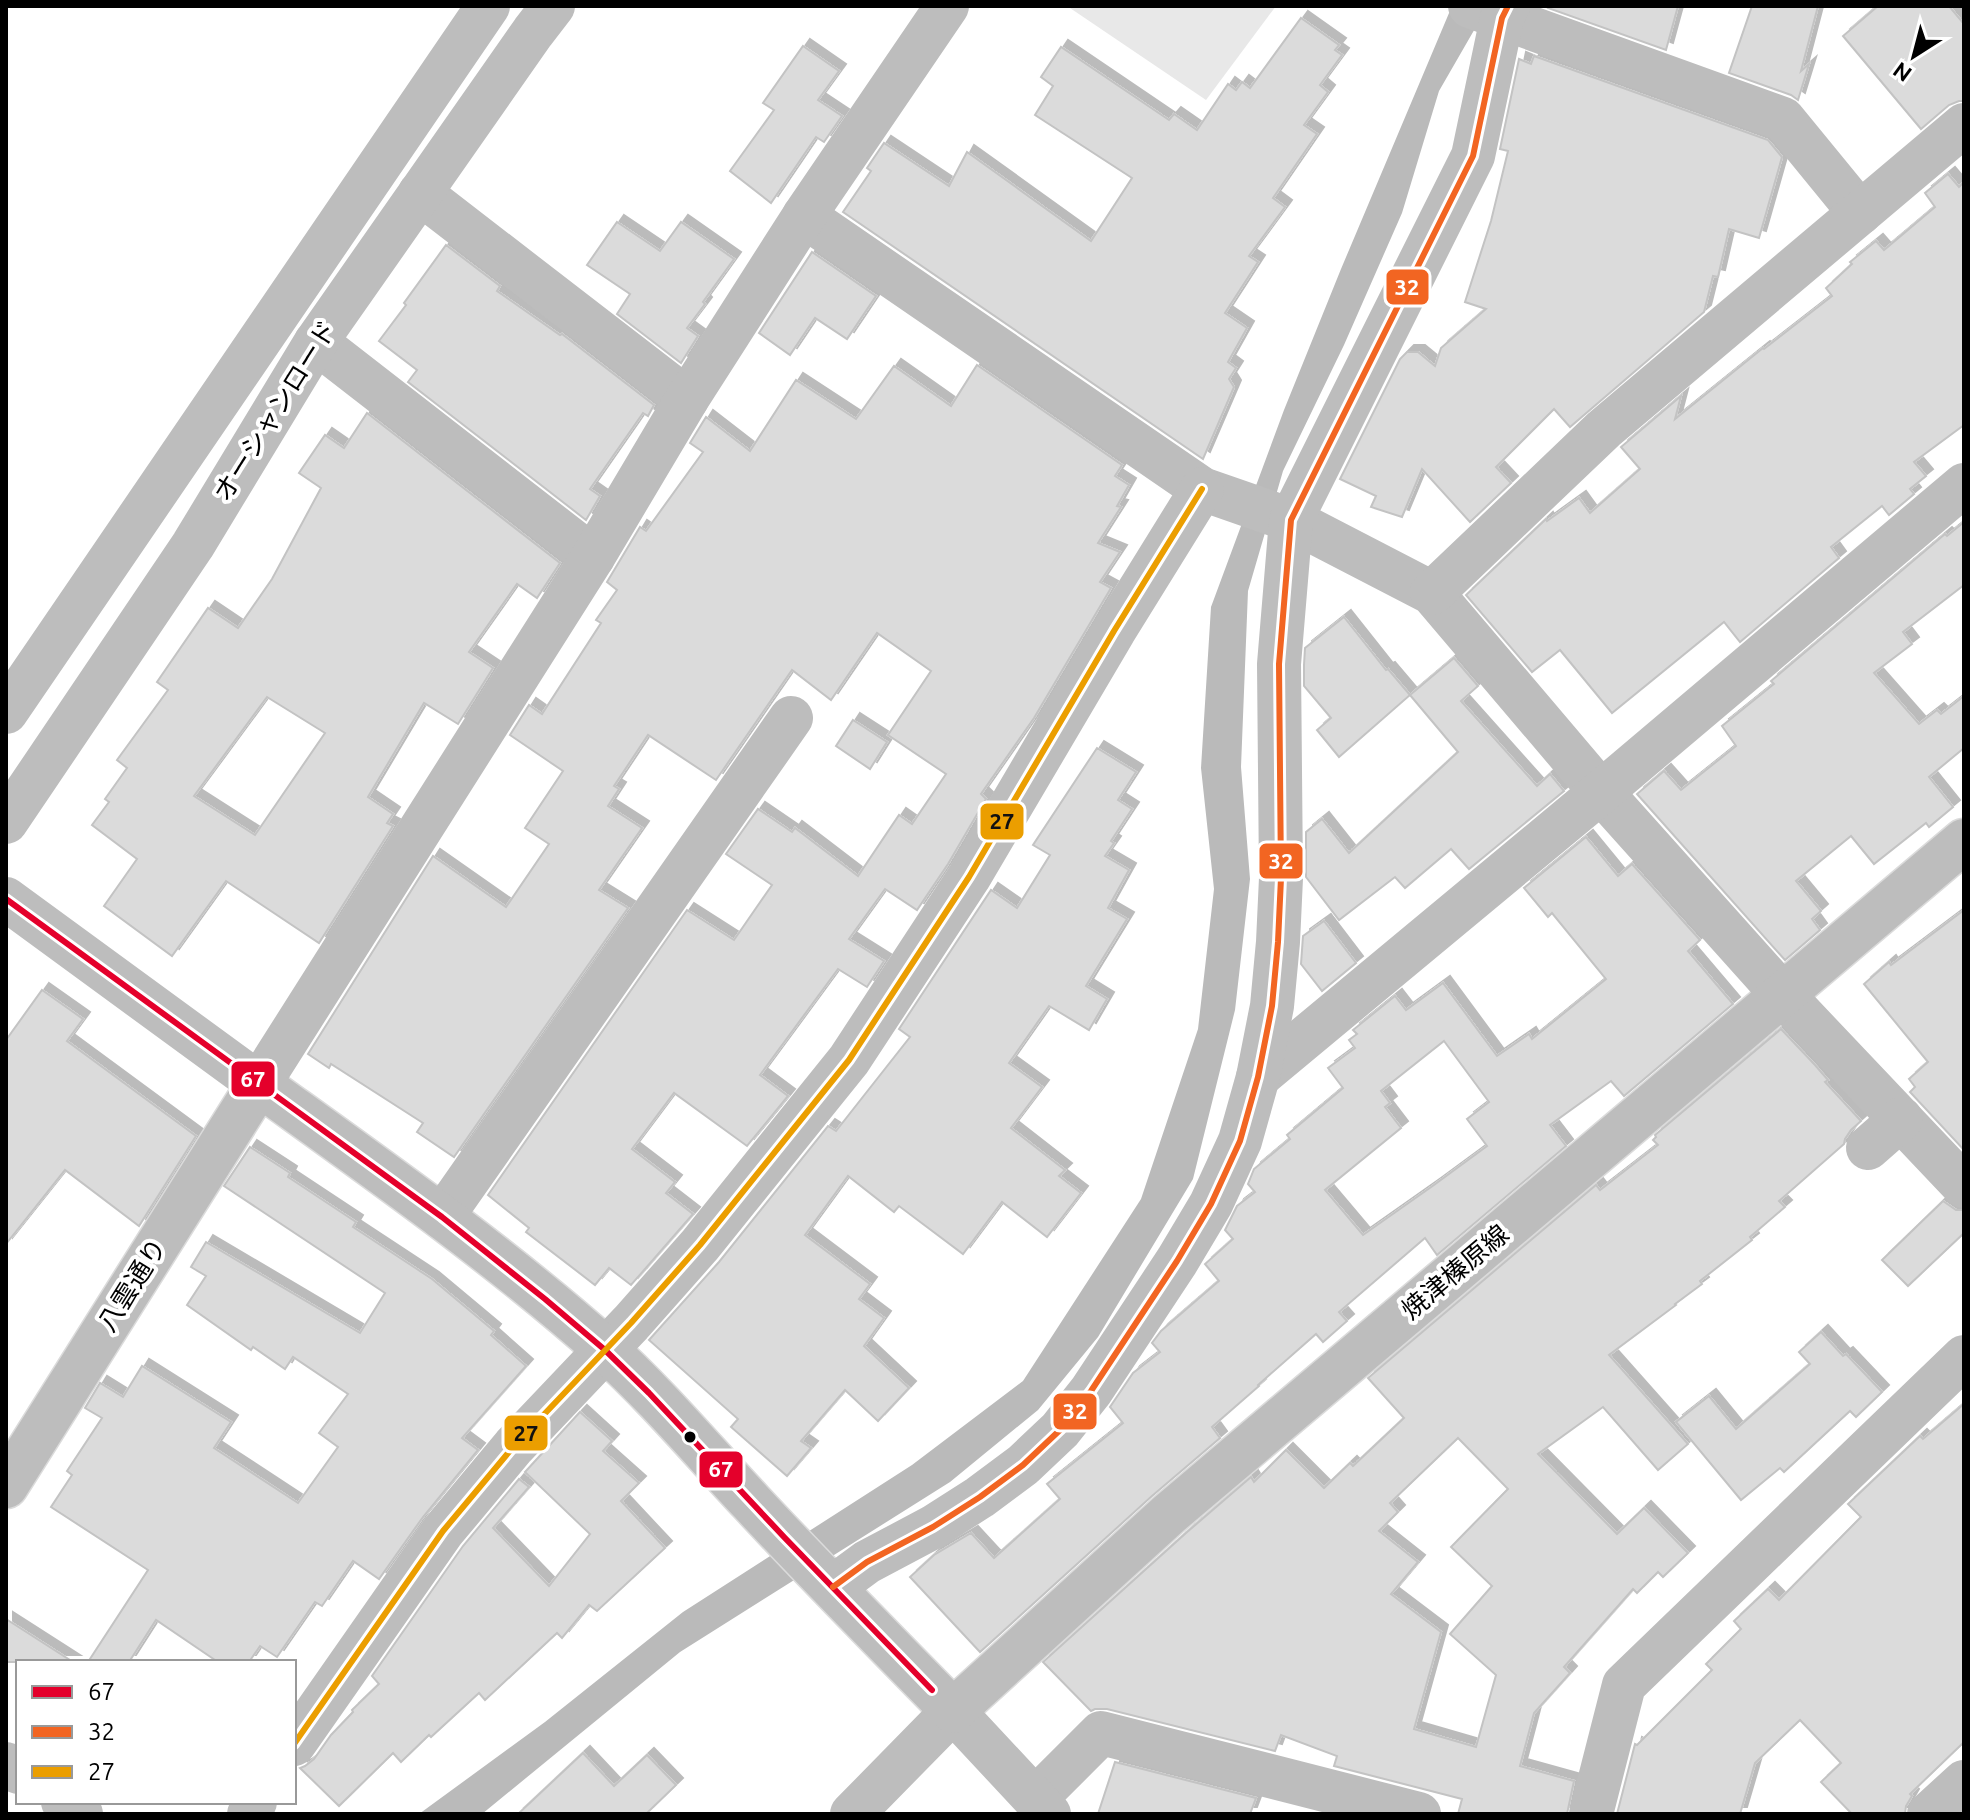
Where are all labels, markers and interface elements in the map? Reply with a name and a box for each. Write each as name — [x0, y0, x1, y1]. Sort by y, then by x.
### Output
north arrow — [1874, 16, 1954, 96]
text: N — [1888, 58, 1916, 88]
line badge: 32 — [1385, 268, 1430, 306]
text: 32 — [1395, 274, 1419, 299]
street label: オーシャンロード — [207, 315, 342, 506]
line badge: 27 — [979, 802, 1025, 841]
text: 27 — [990, 808, 1014, 833]
line badge: 32 — [1258, 842, 1304, 880]
text: 32 — [1269, 848, 1293, 873]
line badge: 67 — [230, 1060, 276, 1098]
text: 67 — [241, 1066, 265, 1091]
street label: 焼津榛原線 — [1396, 1219, 1514, 1325]
street label: 八雲通り — [92, 1233, 171, 1337]
line badge: 32 — [1052, 1392, 1098, 1431]
text: 32 — [1063, 1398, 1087, 1423]
line badge: 27 — [503, 1414, 549, 1452]
text: 27 — [514, 1420, 538, 1445]
unlabelled marker — [682, 1429, 698, 1445]
line badge: 67 — [698, 1450, 744, 1489]
text: 67 — [709, 1456, 733, 1481]
legend — [16, 1660, 296, 1804]
text: 67 — [88, 1678, 115, 1705]
text: 32 — [88, 1718, 115, 1745]
text: 27 — [88, 1758, 115, 1785]

